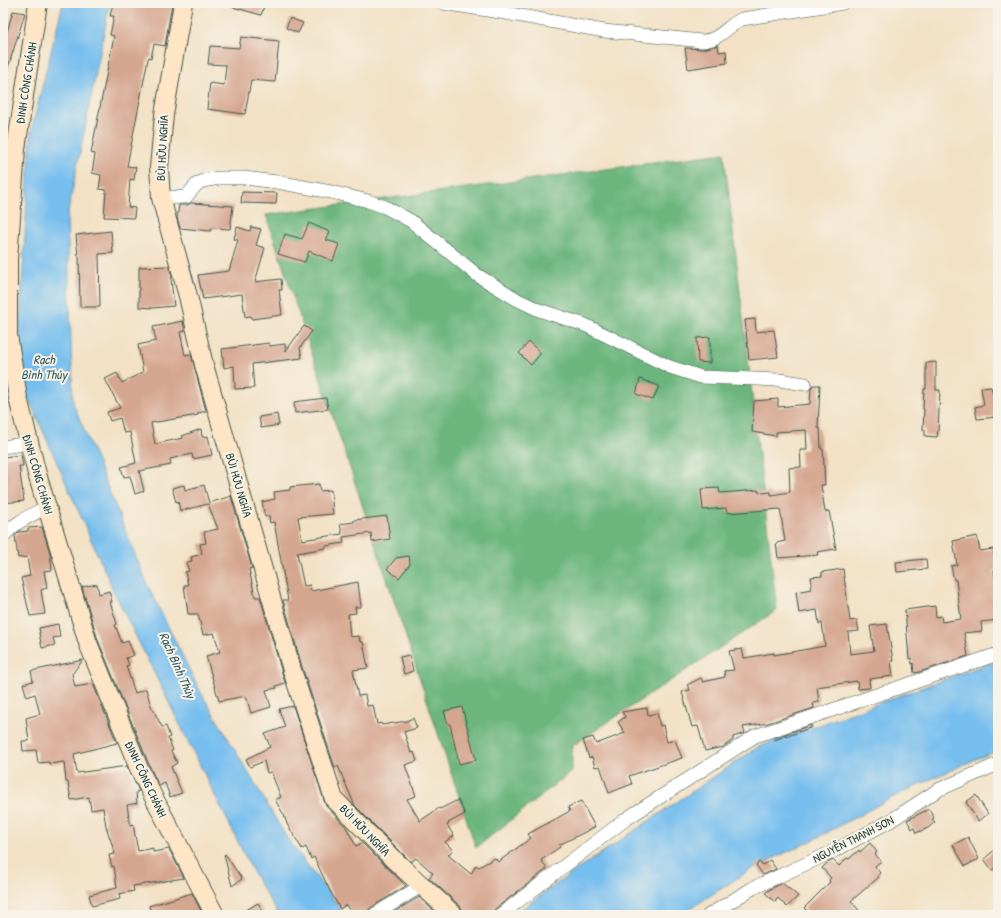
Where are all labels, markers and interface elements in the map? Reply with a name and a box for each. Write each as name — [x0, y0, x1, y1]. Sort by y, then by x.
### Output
street label: ĐINH CÔNG CHÁNH — [11, 41, 41, 125]
street label: BÙI HỮU NGHĨA — [152, 114, 172, 182]
water label: Rạch Bình Thủy — [21, 350, 69, 383]
street label: ĐINH CÔNG CHÁNH — [18, 432, 58, 516]
street label: BÙI HỮU NGHĨA — [222, 451, 256, 519]
water label: Rạch Bình Thủy — [155, 629, 201, 702]
street label: ĐINH CÔNG CHÁNH — [121, 738, 171, 820]
street label: BÙI HỮU NGHĨA — [336, 800, 394, 860]
street label: NGUYỄN THANH SƠN — [810, 811, 896, 867]

